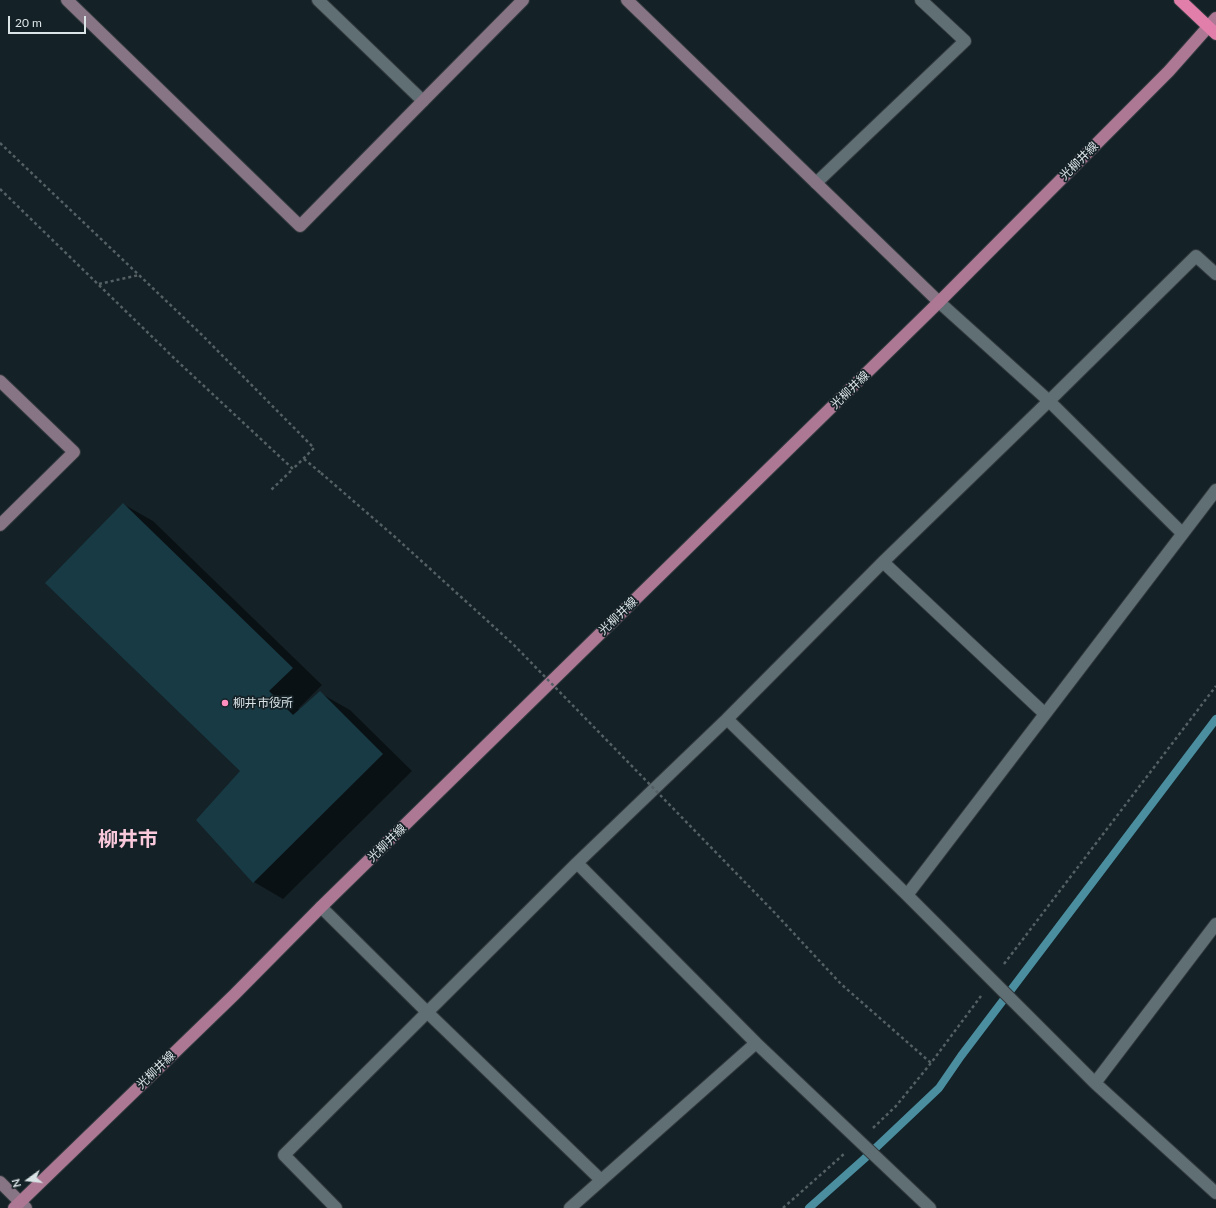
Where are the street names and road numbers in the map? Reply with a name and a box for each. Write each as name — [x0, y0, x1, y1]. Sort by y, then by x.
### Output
street label: 光柳井線 — [1057, 139, 1101, 183]
street label: 光柳井線 — [828, 368, 872, 412]
street label: 光柳井線 — [596, 594, 640, 638]
street label: 光柳井線 — [365, 821, 409, 865]
street label: 光柳井線 — [134, 1048, 178, 1092]

